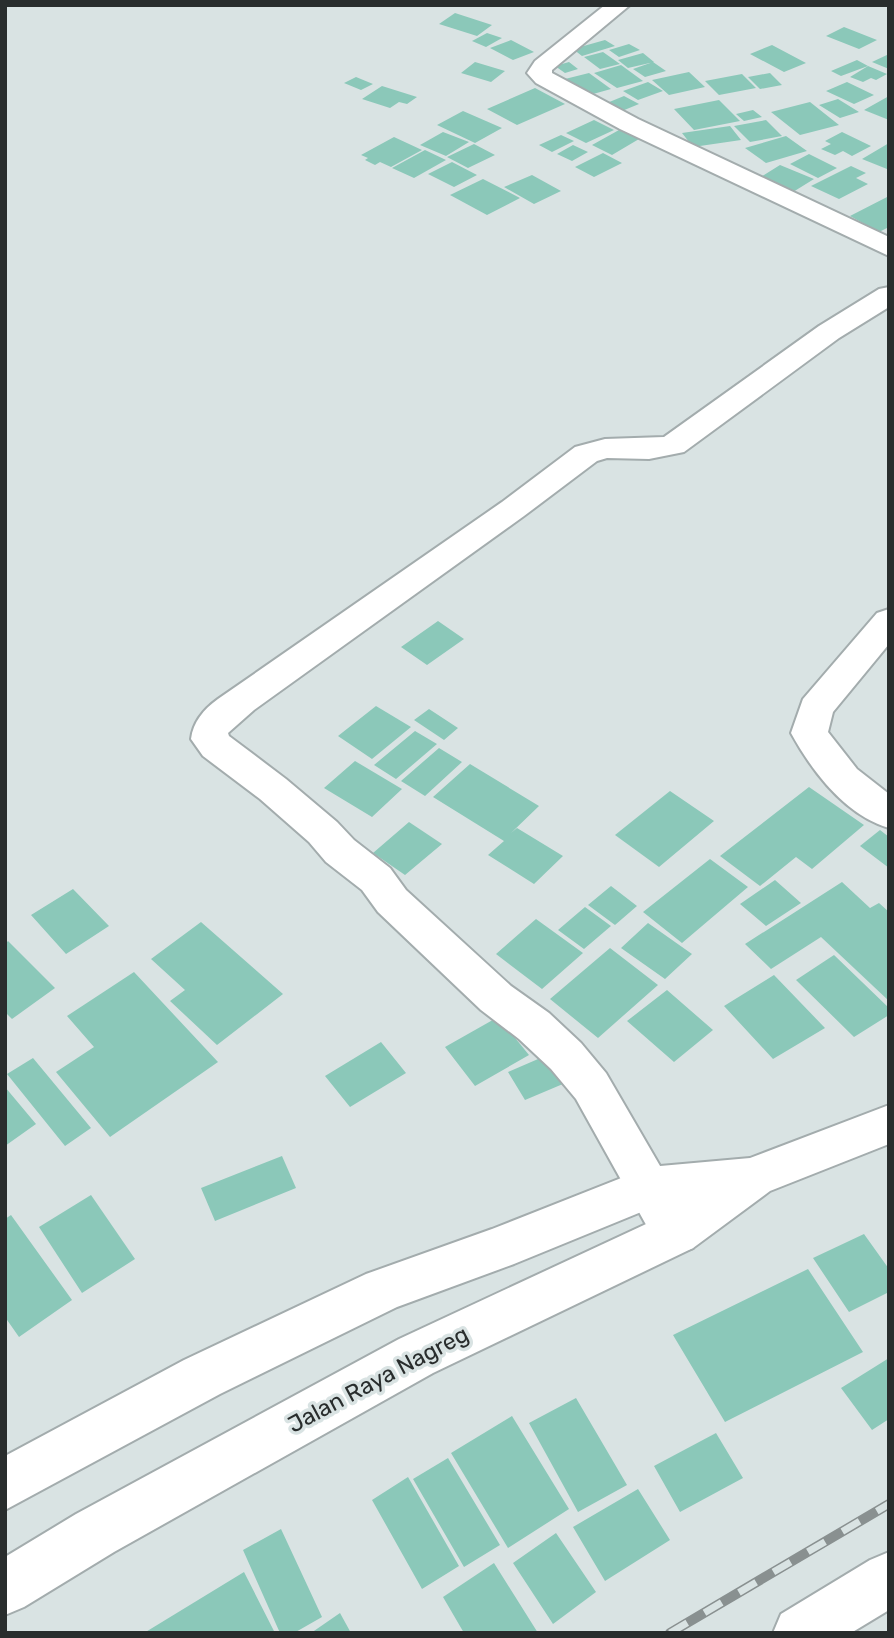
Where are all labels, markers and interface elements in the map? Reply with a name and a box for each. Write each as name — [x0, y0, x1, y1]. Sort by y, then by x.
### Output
street label: Jalan Raya Nagreg — [283, 1320, 473, 1438]

